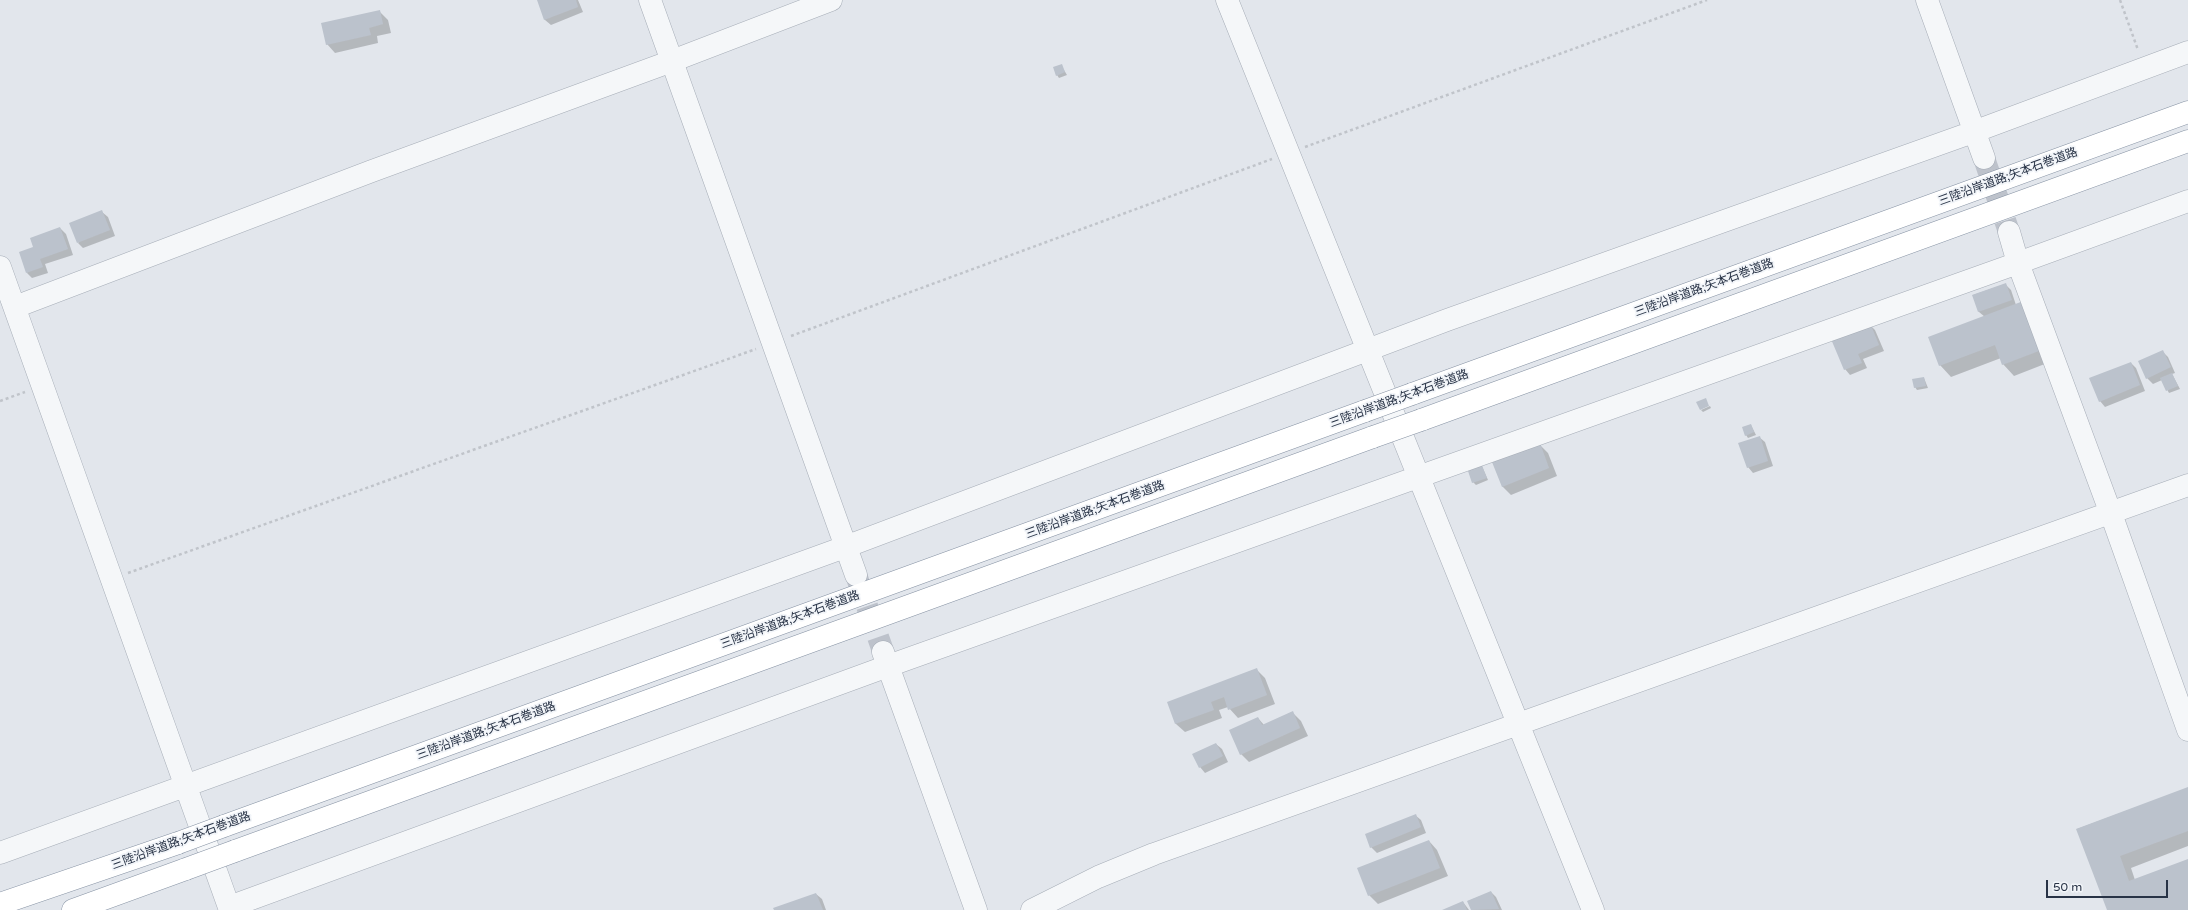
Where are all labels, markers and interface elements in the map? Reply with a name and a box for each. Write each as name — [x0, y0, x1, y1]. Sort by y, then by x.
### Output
street label: 三陸沿岸道路;矢本石巻道路 — [1936, 145, 2080, 209]
street label: 三陸沿岸道路;矢本石巻道路 — [1632, 256, 1776, 320]
street label: 三陸沿岸道路;矢本石巻道路 — [1327, 367, 1471, 431]
street label: 三陸沿岸道路;矢本石巻道路 — [1023, 478, 1167, 542]
street label: 三陸沿岸道路;矢本石巻道路 — [718, 588, 862, 652]
street label: 三陸沿岸道路;矢本石巻道路 — [414, 699, 558, 763]
street label: 三陸沿岸道路;矢本石巻道路 — [109, 809, 253, 873]
scale bar — [2048, 872, 2170, 898]
text: 50 m — [2053, 880, 2082, 894]

